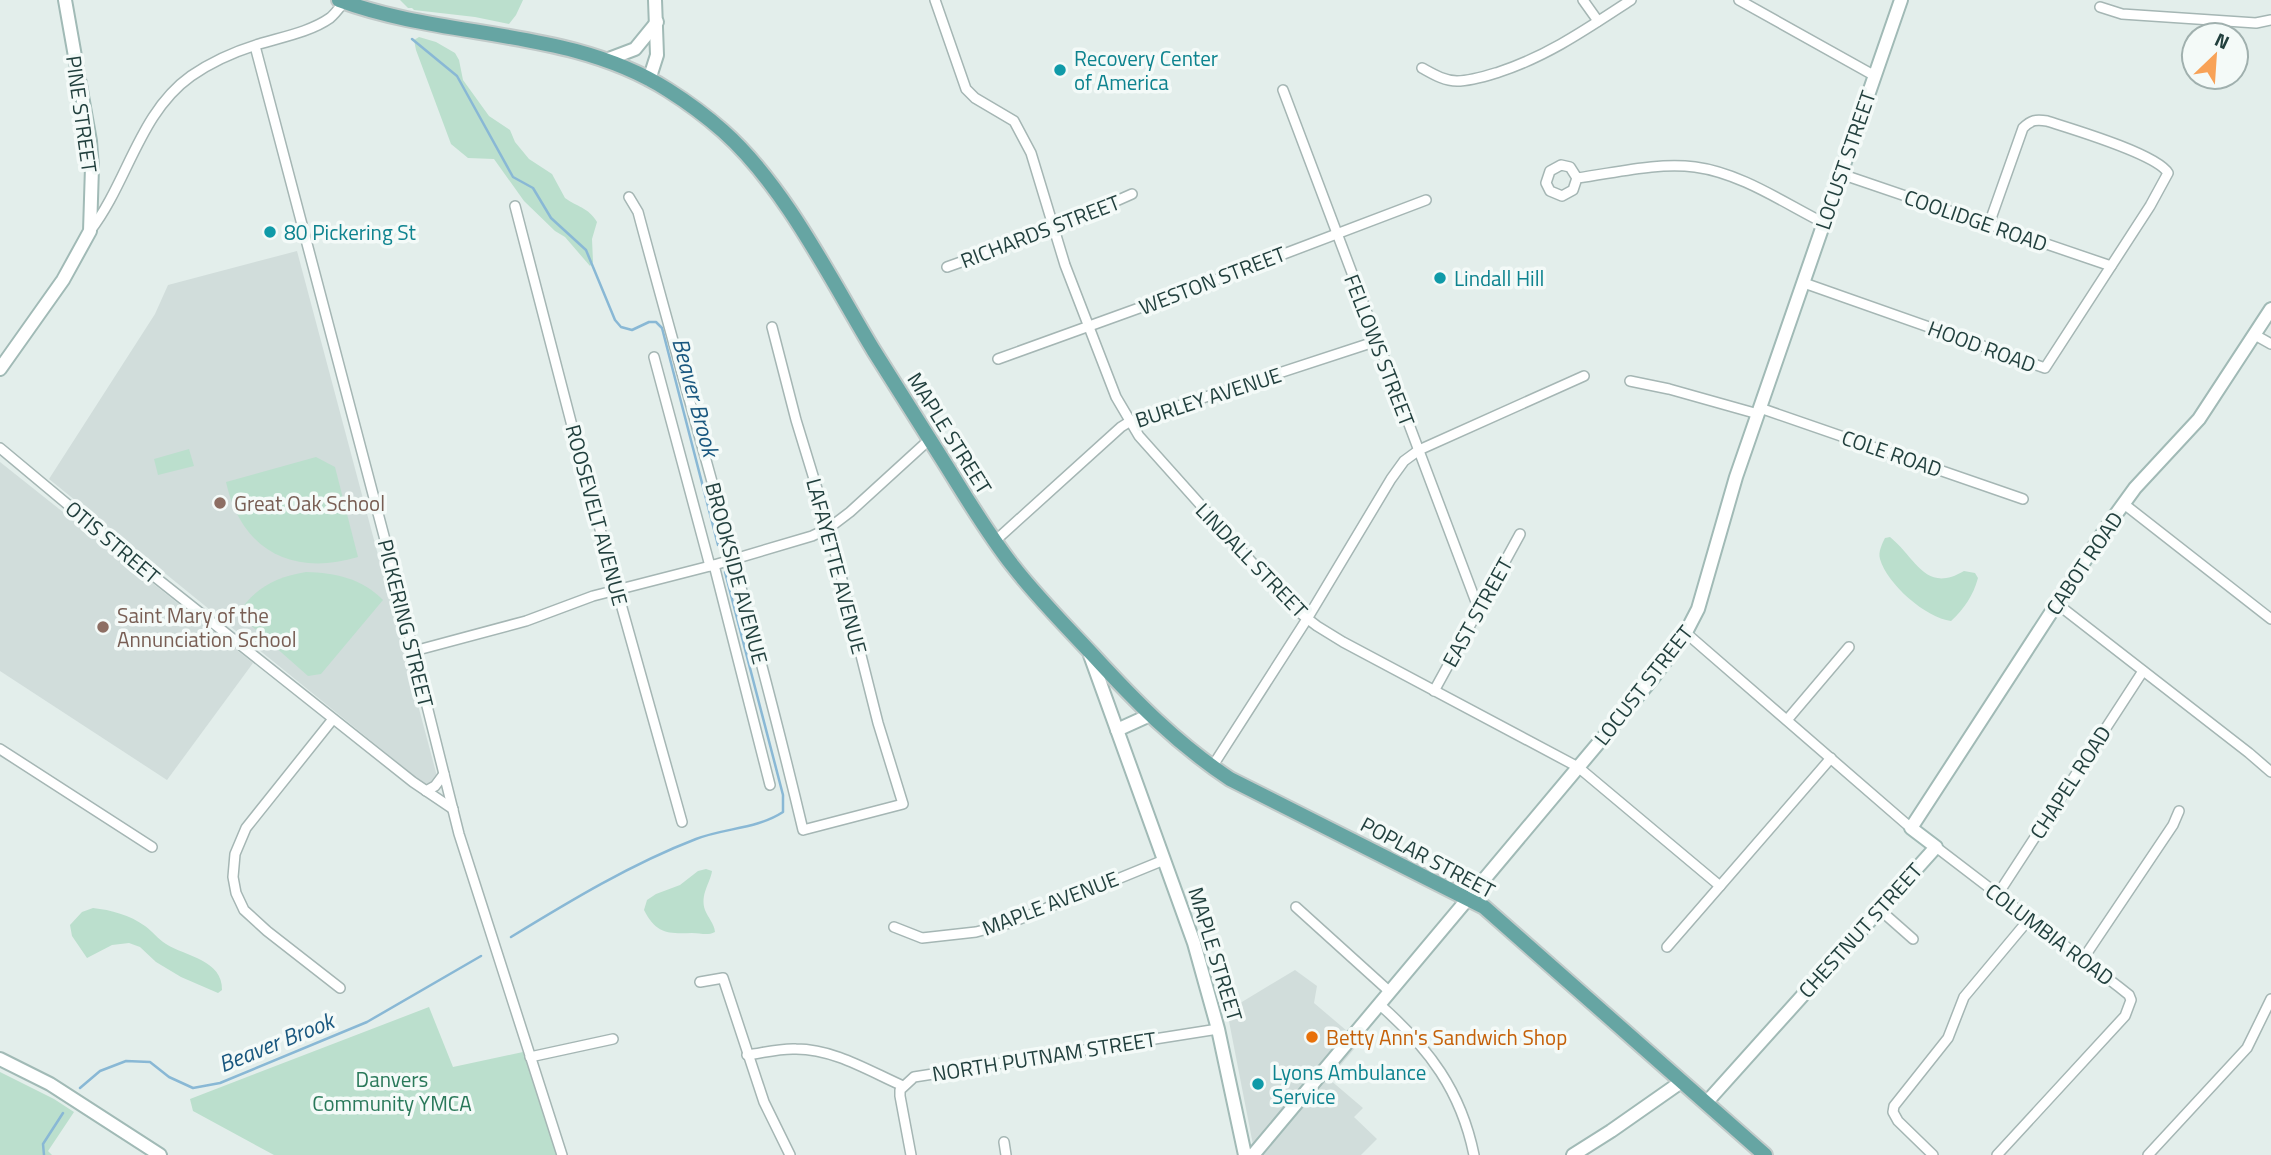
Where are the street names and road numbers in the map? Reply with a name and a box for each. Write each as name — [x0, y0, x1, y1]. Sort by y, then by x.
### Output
street label: PINE STREET — [58, 54, 106, 174]
street label: LOCUST STREET — [1806, 86, 1884, 234]
street label: COOLIDGE ROAD — [1900, 181, 2052, 259]
street label: RICHARDS STREET — [956, 186, 1124, 276]
street label: WESTON STREET — [1134, 237, 1290, 323]
street label: FELLOWS STREET — [1336, 269, 1424, 431]
street label: HOOD ROAD — [1924, 312, 2040, 380]
street label: BURLEY AVENUE — [1131, 358, 1285, 436]
street label: MAPLE STREET — [900, 366, 1000, 500]
street label: ROOSEVELT AVENUE — [557, 421, 637, 609]
street label: COLE ROAD — [1838, 421, 1946, 485]
street label: LAFAYETTE AVENUE — [798, 475, 876, 657]
street label: BROOKSIDE AVENUE — [697, 479, 777, 667]
street label: OTIS STREET — [59, 493, 167, 591]
street label: LINDALL STREET — [1189, 495, 1315, 625]
street label: CABOT ROAD — [2038, 505, 2130, 621]
street label: PICKERING STREET — [370, 536, 442, 710]
street label: EAST STREET — [1434, 551, 1520, 673]
street label: LOCUST STREET — [1586, 618, 1700, 752]
street label: CHAPEL ROAD — [2021, 719, 2119, 845]
street label: POPLAR STREET — [1355, 808, 1501, 906]
street label: CHESTNUT STREET — [1790, 855, 1930, 1005]
street label: MAPLE AVENUE — [977, 862, 1123, 944]
street label: COLUMBIA ROAD — [1979, 875, 2121, 993]
street label: MAPLE STREET — [1180, 883, 1252, 1025]
street label: NORTH PUTNAM STREET — [930, 1022, 1158, 1090]

